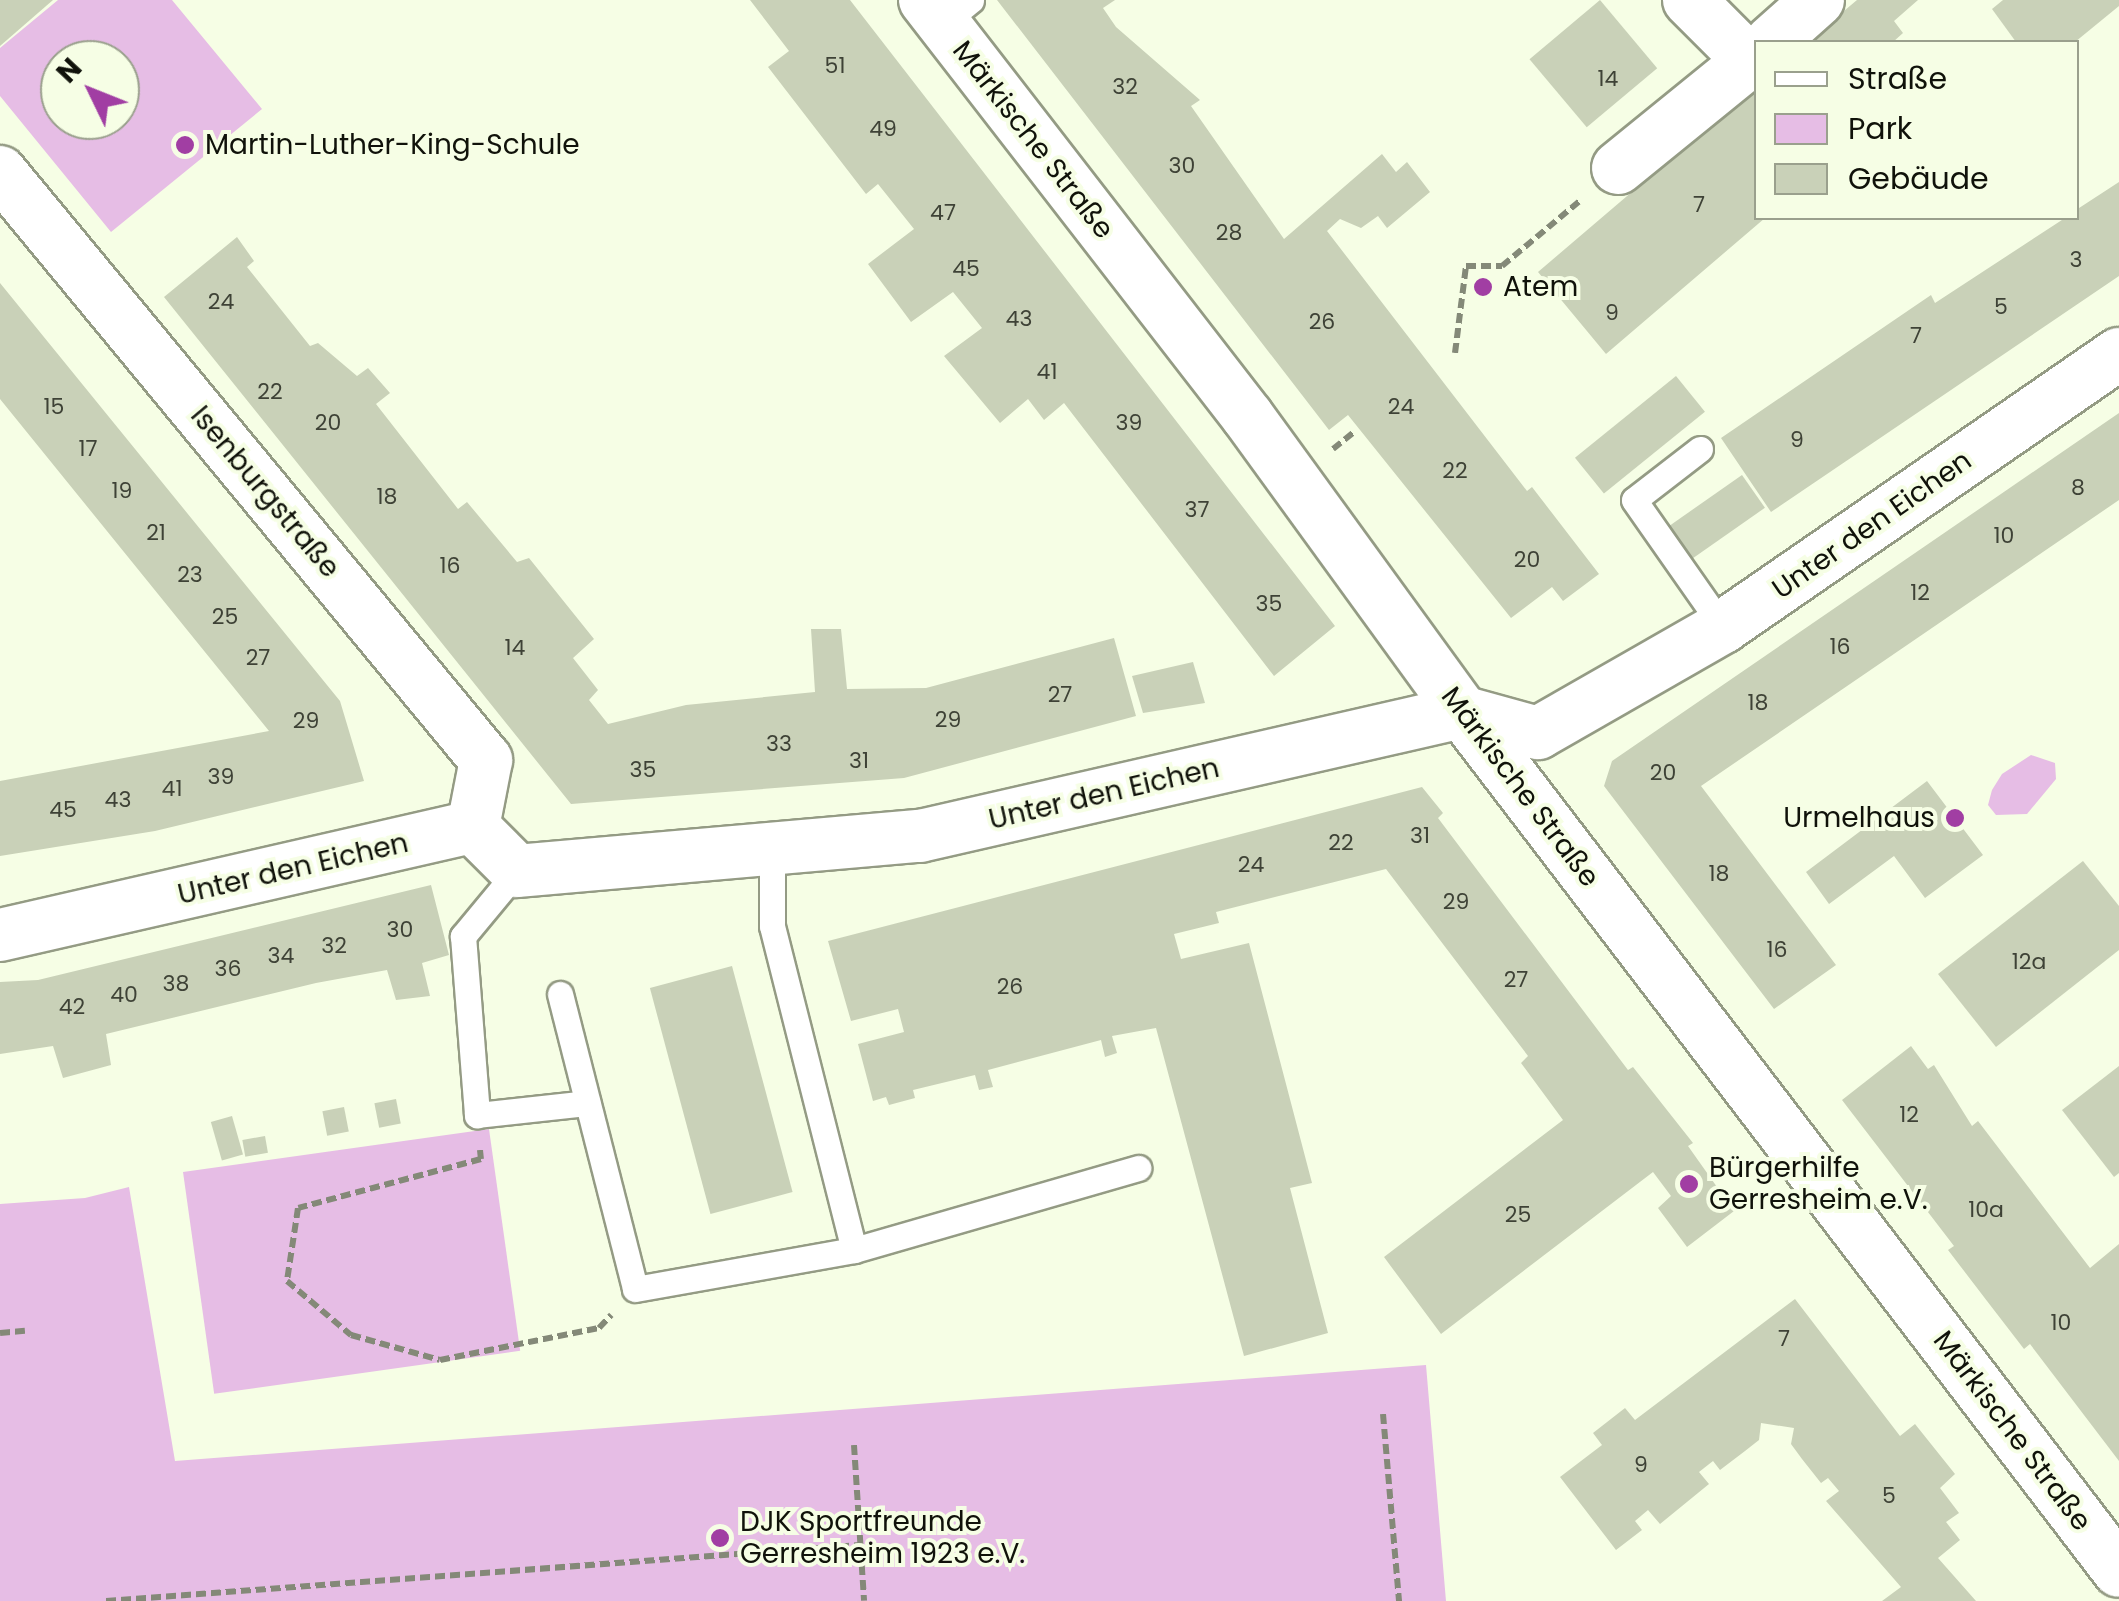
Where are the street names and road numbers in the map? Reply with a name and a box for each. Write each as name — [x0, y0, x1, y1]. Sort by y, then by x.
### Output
street label: Märkische Straße — [945, 34, 1121, 246]
street label: Isenburgstraße — [183, 399, 347, 585]
street label: Unter den Eichen — [1766, 444, 1978, 606]
street label: Märkische Straße — [1434, 680, 1606, 894]
street label: Unter den Eichen — [986, 751, 1222, 837]
street label: Unter den Eichen — [175, 826, 411, 912]
street label: Märkische Straße — [1926, 1324, 2098, 1538]

